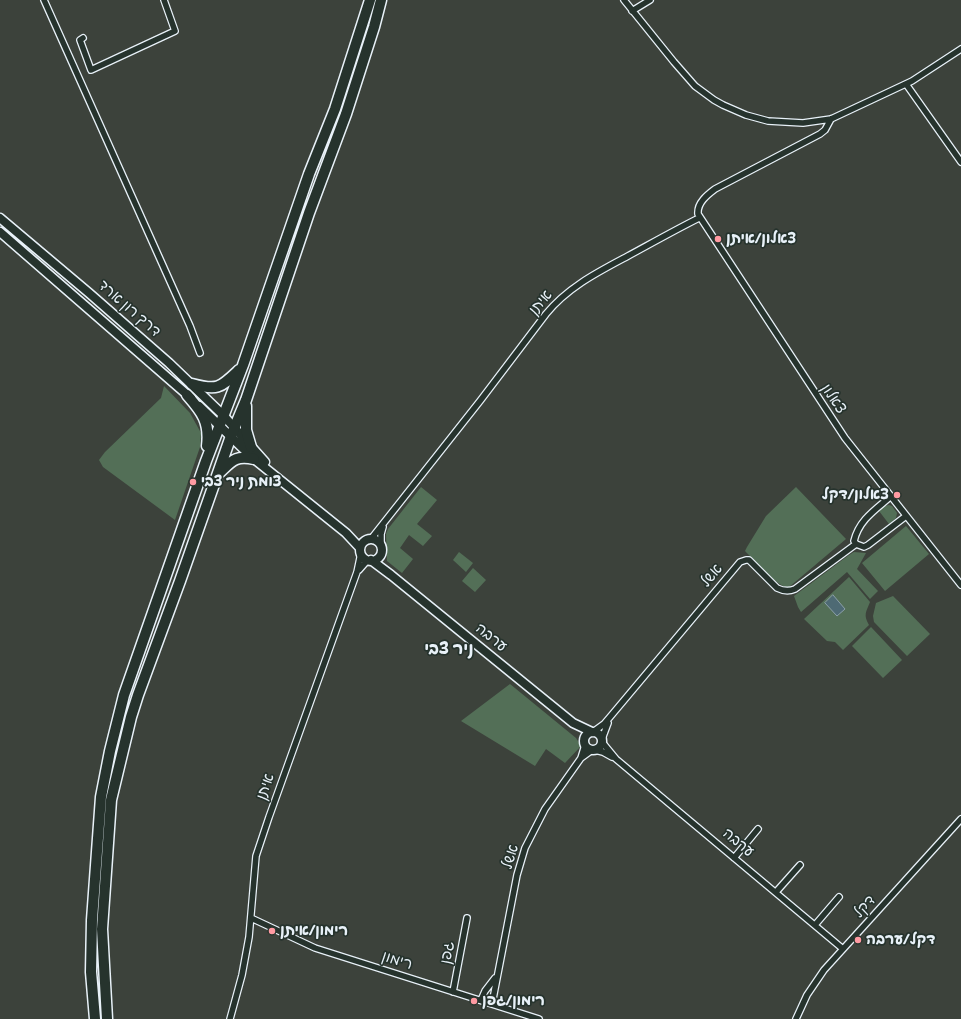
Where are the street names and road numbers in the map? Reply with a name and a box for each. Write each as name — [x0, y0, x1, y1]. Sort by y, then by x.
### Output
street label: דרך רון ארד — [94, 277, 164, 341]
street label: איתן — [525, 287, 557, 319]
street label: צאלון — [816, 381, 850, 417]
street label: אשל — [697, 561, 727, 591]
street label: ערבה — [472, 620, 510, 656]
street label: איתן — [253, 771, 279, 803]
street label: ערבה — [719, 825, 757, 861]
street label: אשל — [499, 843, 523, 871]
street label: דקל — [850, 892, 880, 922]
street label: גפן — [437, 940, 459, 966]
street label: רימון — [380, 948, 414, 974]

